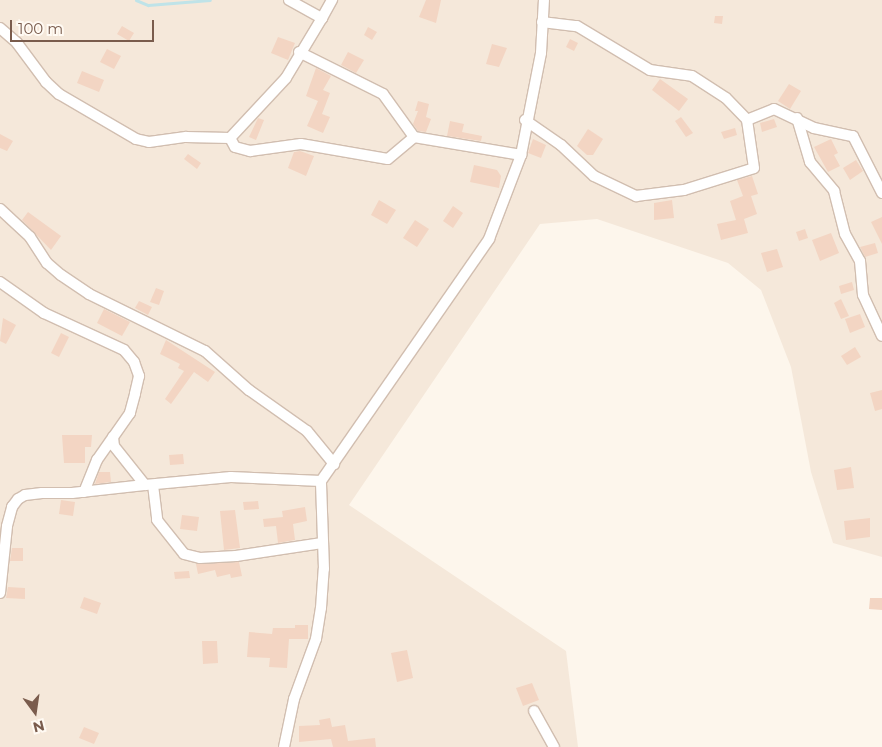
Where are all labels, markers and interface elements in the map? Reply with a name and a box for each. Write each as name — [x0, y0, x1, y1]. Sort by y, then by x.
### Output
scale bar — [12, 10, 156, 42]
text: 100 m — [18, 19, 63, 38]
north arrow — [10, 687, 60, 737]
text: N — [31, 716, 46, 737]

